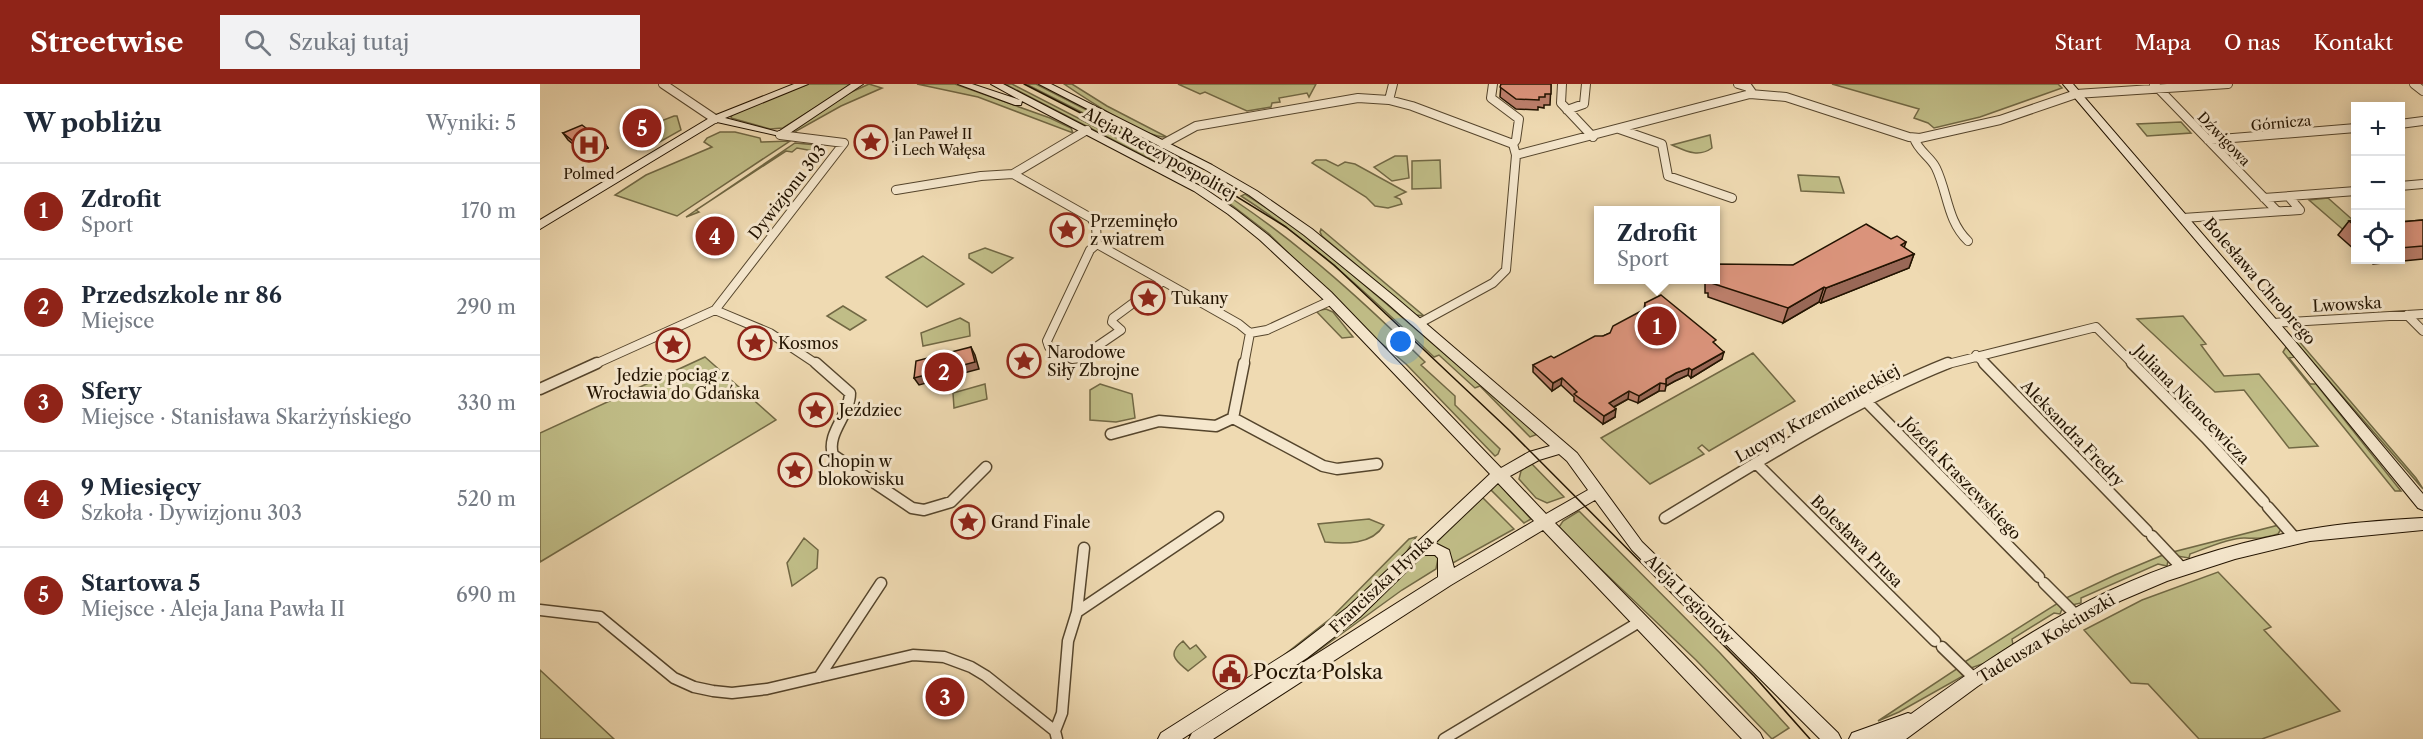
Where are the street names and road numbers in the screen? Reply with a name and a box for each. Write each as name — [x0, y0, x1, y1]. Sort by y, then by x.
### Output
street label: Aleja Rzeczypospolitej — [1079, 102, 1240, 203]
street label: Dźwigowa — [2194, 108, 2255, 170]
street label: Górnicza — [2250, 111, 2313, 135]
street label: Dywizjonu 303 — [744, 141, 830, 243]
street label: Bolesława Chrobrego — [2199, 213, 2321, 349]
street label: Lwowska — [2312, 292, 2383, 316]
street label: Juliana Niemcewicza — [2128, 338, 2254, 468]
street label: Lucyny Krzemienieckiej — [1731, 359, 1903, 467]
street label: Aleksandra Fredry — [2016, 375, 2130, 491]
street label: Józefa Kraszewskiego — [1896, 410, 2026, 544]
street label: Bolesława Prusa — [1807, 491, 1908, 592]
street label: Franciszka Hynka — [1325, 530, 1438, 637]
street label: Aleja Legionów — [1641, 550, 1739, 648]
street label: Tadeusza Kościuszki — [1974, 589, 2118, 687]

